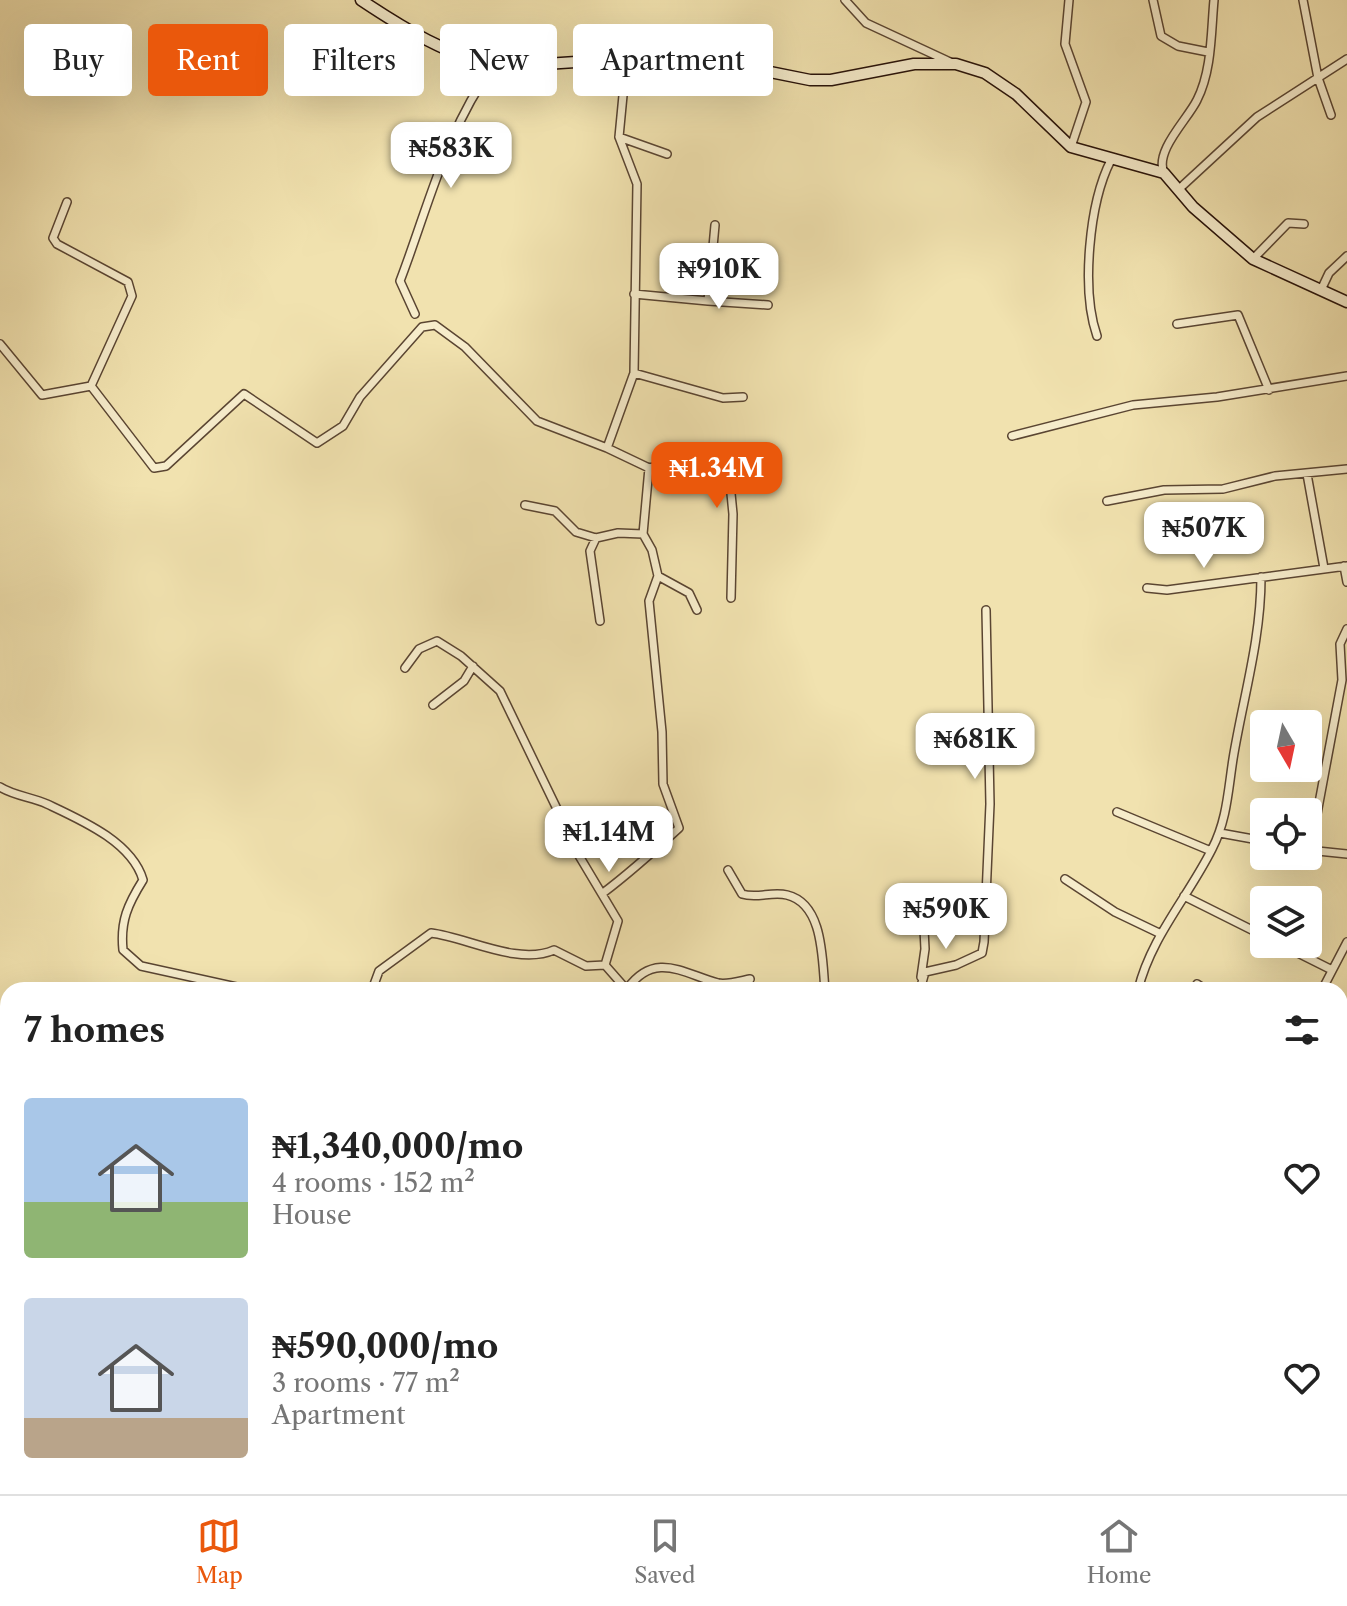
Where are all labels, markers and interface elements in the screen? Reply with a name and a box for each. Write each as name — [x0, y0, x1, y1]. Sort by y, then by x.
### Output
chip: Buy — [24, 24, 132, 96]
chip: Rent — [148, 24, 268, 96]
chip: Filters — [284, 24, 424, 96]
chip: New — [440, 24, 557, 96]
chip: Apartment — [573, 24, 773, 96]
pin: ₦583K — [395, 122, 507, 190]
text: ₦583K — [409, 132, 493, 164]
pin: ₦910K — [663, 243, 775, 311]
text: ₦910K — [677, 253, 761, 285]
pin: ₦1.34M — [652, 442, 782, 510]
text: ₦1.34M — [669, 452, 765, 484]
pin: ₦507K — [1148, 502, 1260, 570]
text: ₦507K — [1162, 512, 1246, 544]
north arrow — [1250, 710, 1322, 782]
map controls — [1250, 710, 1322, 958]
pin: ₦681K — [919, 713, 1031, 781]
text: ₦681K — [934, 723, 1016, 755]
button: locate — [1250, 798, 1322, 870]
pin: ₦1.14M — [544, 806, 674, 874]
text: ₦1.14M — [563, 816, 655, 848]
pin: ₦590K — [890, 883, 1002, 951]
button: layers — [1250, 886, 1322, 958]
text: ₦590K — [903, 893, 989, 925]
icon: filters — [1280, 1008, 1324, 1052]
text: 7 homes — [24, 1009, 165, 1051]
text: ₦1,340,000/mo — [272, 1125, 523, 1167]
icon: home — [88, 1130, 184, 1226]
icon: heart — [1280, 1156, 1324, 1200]
text: 4 rooms · 152 m² — [272, 1167, 475, 1199]
text: House — [272, 1199, 352, 1231]
text: ₦590,000/mo — [272, 1325, 498, 1367]
icon: home — [88, 1330, 184, 1426]
icon: heart — [1280, 1356, 1324, 1400]
text: 3 rooms · 77 m² — [272, 1367, 460, 1399]
text: Apartment — [272, 1399, 405, 1431]
tab: Map — [196, 1514, 243, 1589]
tab: Saved — [634, 1514, 695, 1589]
tab: Home — [1087, 1514, 1151, 1589]

